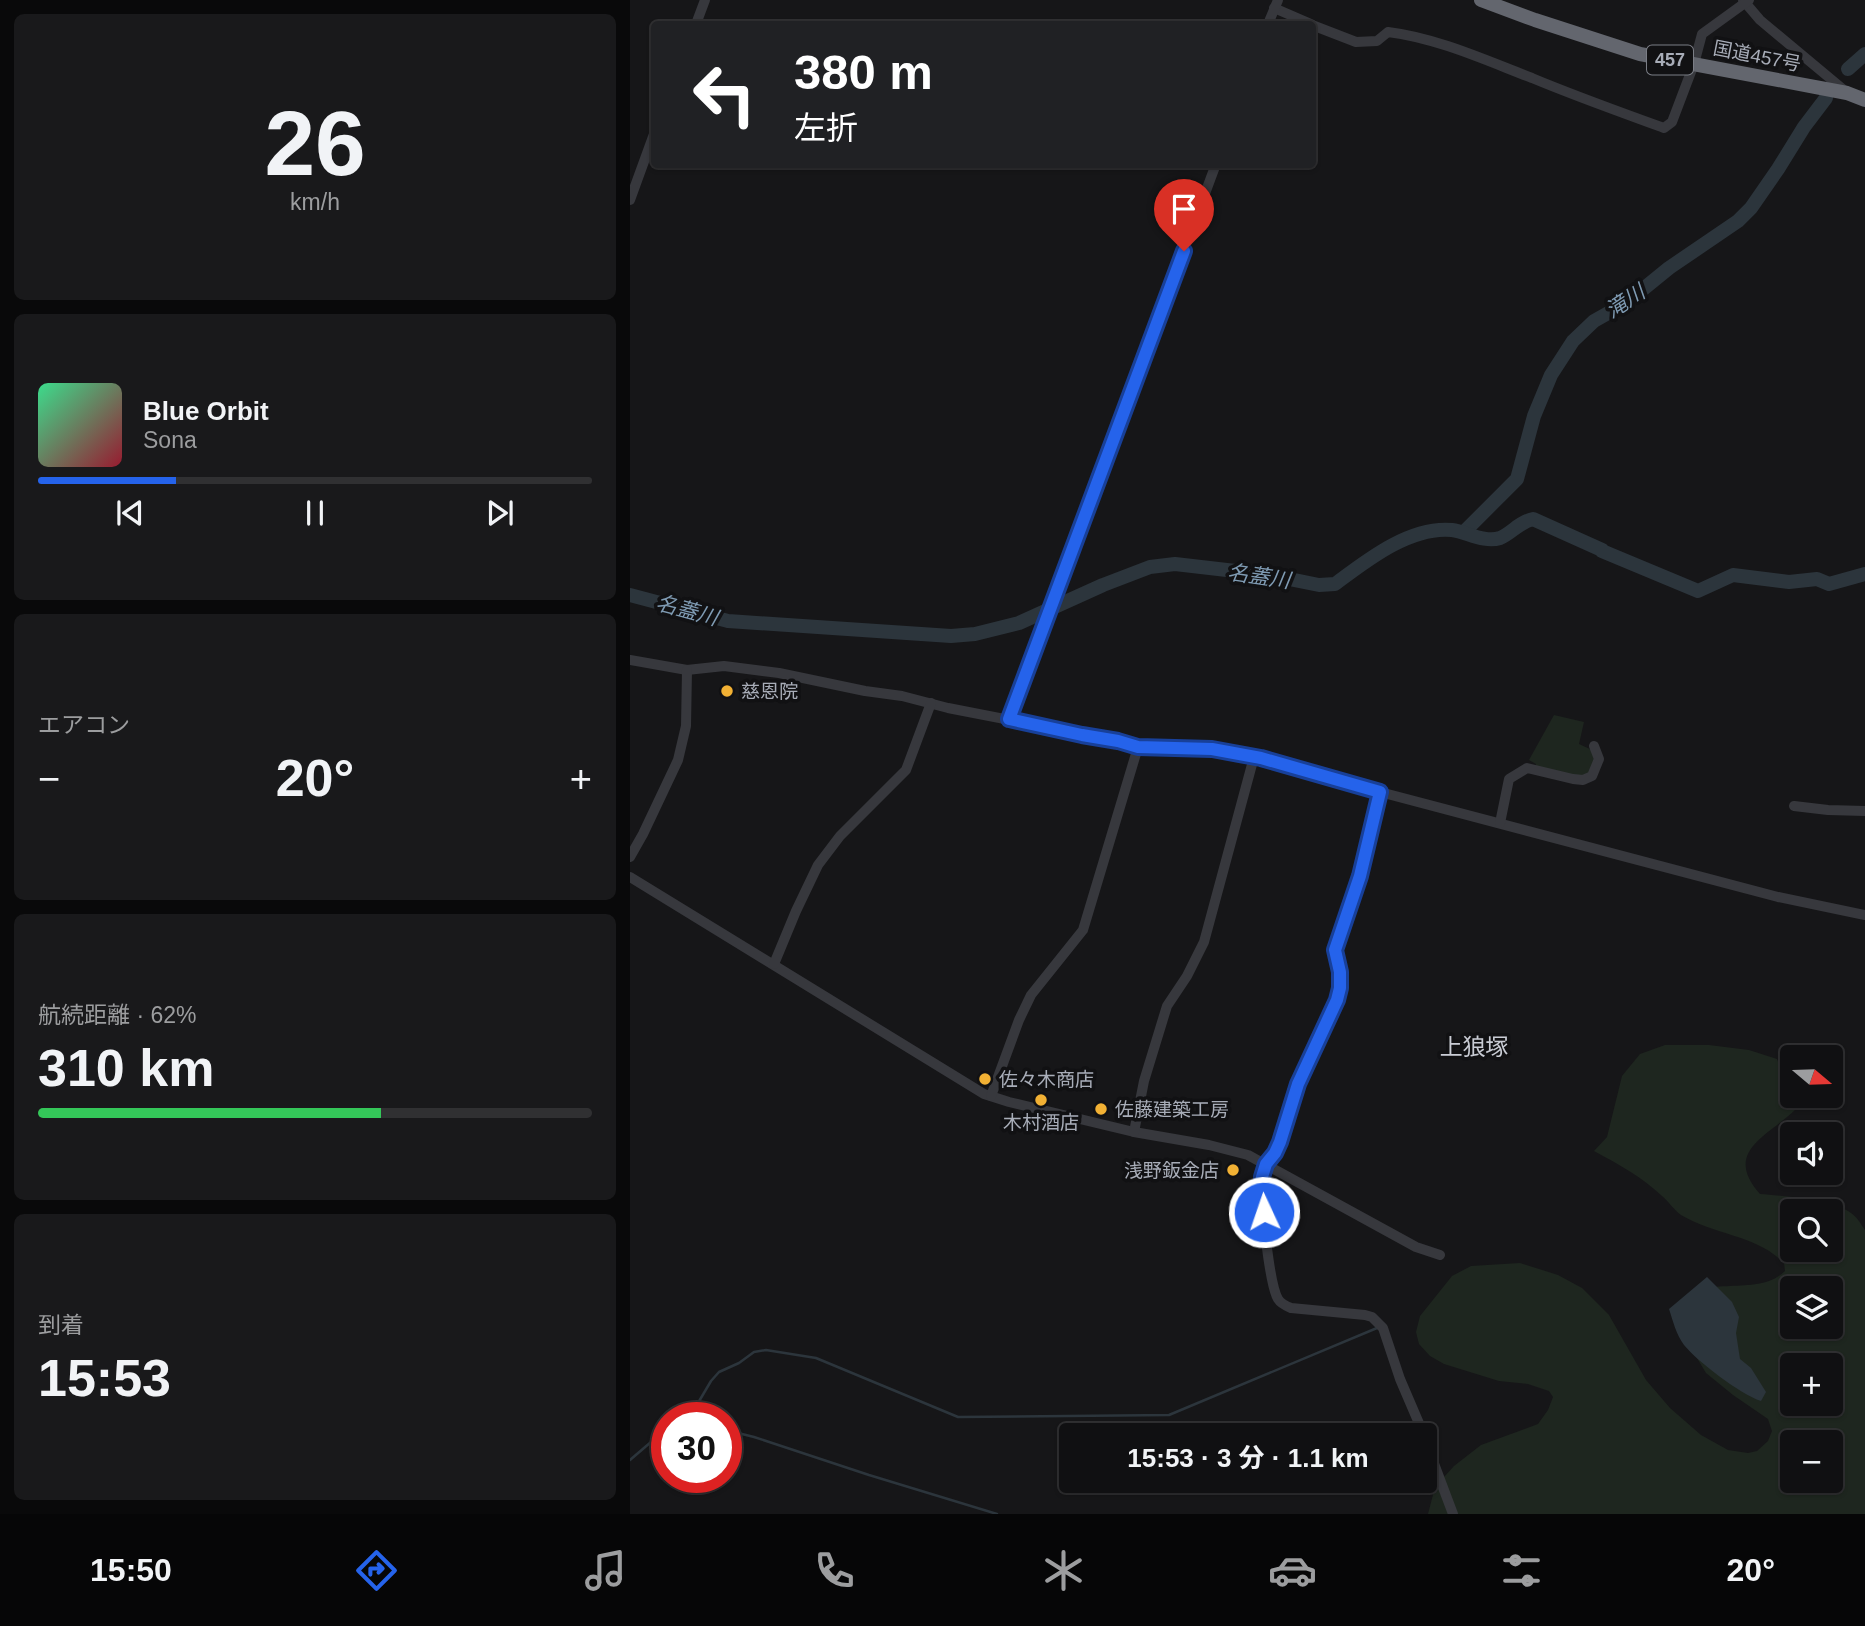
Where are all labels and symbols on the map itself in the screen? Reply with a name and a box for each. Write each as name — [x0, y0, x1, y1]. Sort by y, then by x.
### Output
street label: 国道457号 — [1711, 37, 1803, 75]
road number: 457 — [1647, 46, 1693, 74]
pin — [1154, 179, 1214, 251]
water label: 滝川 — [1601, 279, 1651, 322]
water label: 名蓋川 — [1226, 560, 1294, 592]
water label: 名蓋川 — [654, 591, 722, 630]
place label: 慈恩院 — [741, 681, 798, 702]
marker: 慈恩院 — [719, 683, 735, 699]
district label: 上狼塚 — [1440, 1034, 1509, 1060]
north arrow — [1780, 1045, 1843, 1108]
place label: 佐々木商店 — [999, 1069, 1094, 1090]
marker: 佐々木商店 — [977, 1071, 993, 1087]
marker: 木村酒店 — [1033, 1092, 1049, 1108]
place label: 佐藤建築工房 — [1115, 1099, 1229, 1120]
marker: 佐藤建築工房 — [1093, 1101, 1109, 1117]
place label: 木村酒店 — [1003, 1112, 1079, 1133]
place label: 浅野鈑金店 — [1124, 1160, 1219, 1181]
marker: 浅野鈑金店 — [1225, 1162, 1241, 1178]
position arrow — [1227, 1175, 1301, 1249]
speed limit sign: 30 — [651, 1402, 742, 1493]

